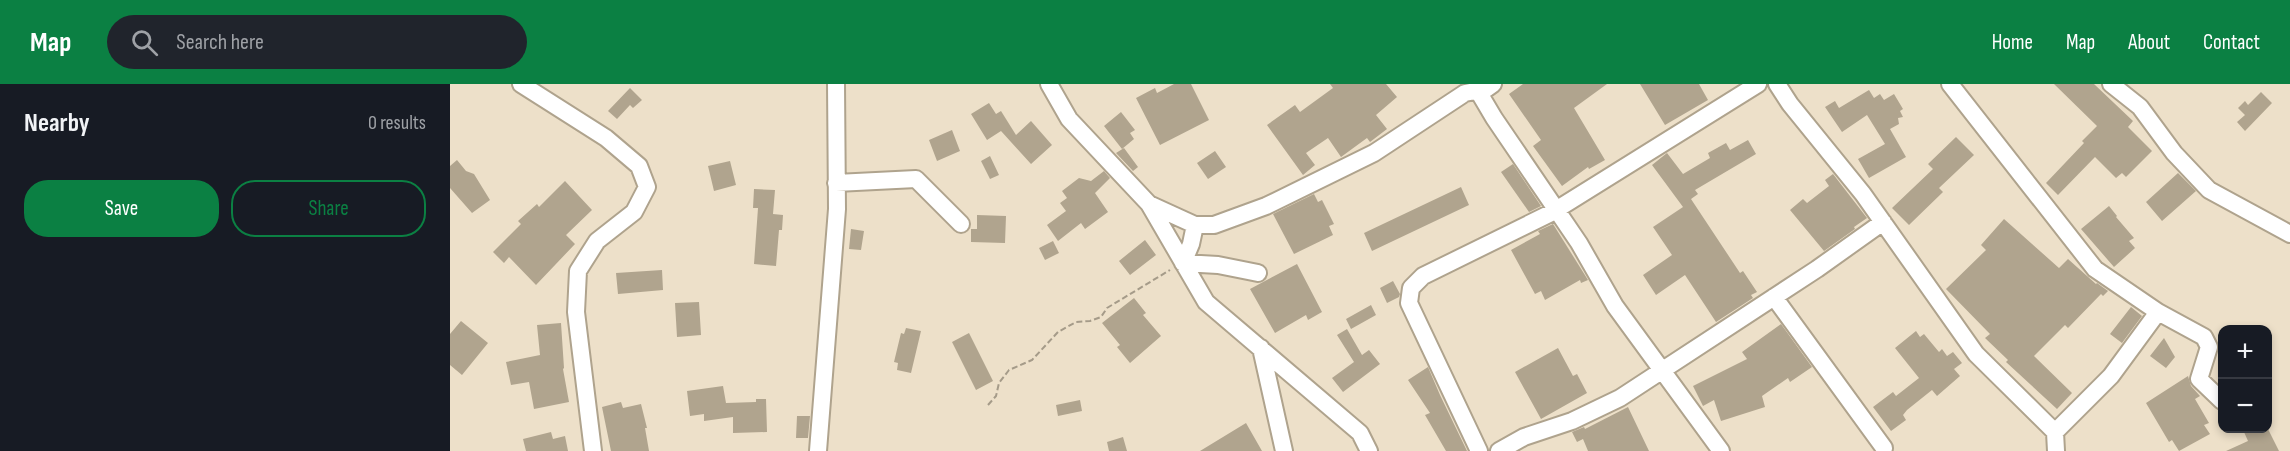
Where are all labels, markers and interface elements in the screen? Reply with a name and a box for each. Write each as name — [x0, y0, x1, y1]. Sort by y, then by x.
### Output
search box — [107, 15, 527, 69]
text: Map — [30, 26, 71, 59]
icon: search — [128, 26, 161, 59]
text: Search here — [176, 29, 264, 56]
text: Home — [1992, 30, 2033, 55]
text: Map — [2066, 30, 2095, 55]
text: About — [2128, 30, 2170, 55]
text: Contact — [2203, 30, 2260, 55]
text: Nearby — [24, 108, 90, 139]
text: 0 results — [368, 111, 426, 135]
button: Save — [24, 180, 219, 237]
button: Share — [231, 180, 426, 237]
map controls — [2218, 325, 2272, 433]
button: + — [2218, 325, 2272, 379]
button: − — [2218, 379, 2272, 433]

